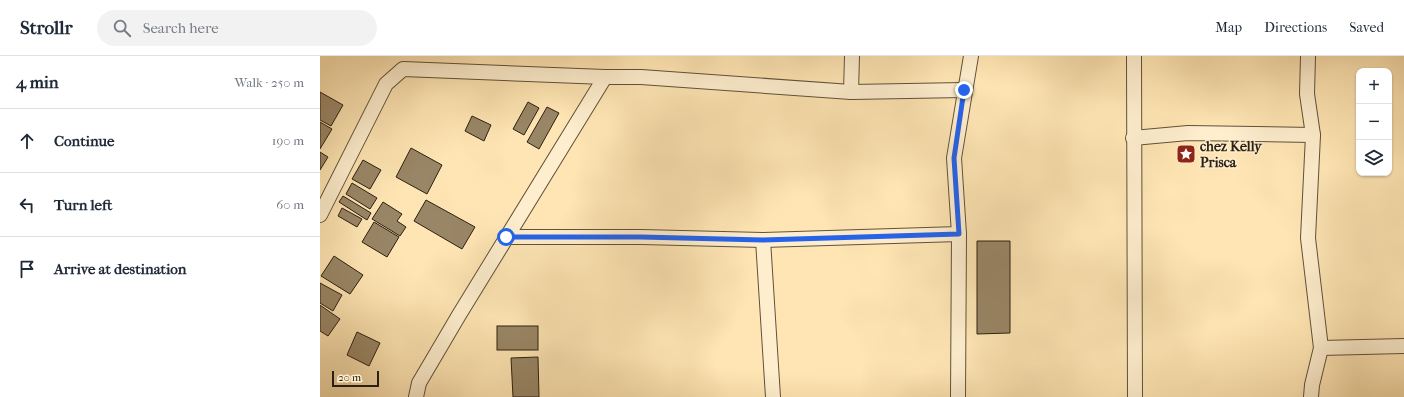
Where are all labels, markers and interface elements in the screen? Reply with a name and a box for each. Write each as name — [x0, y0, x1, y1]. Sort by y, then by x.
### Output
search box — [97, 10, 377, 46]
text: Strollr — [20, 17, 73, 39]
icon: search — [111, 17, 133, 39]
text: Search here — [143, 19, 219, 37]
text: Map — [1215, 19, 1242, 36]
text: Directions — [1264, 19, 1327, 36]
text: Saved — [1349, 19, 1384, 36]
map controls — [1356, 68, 1392, 176]
button: + — [1356, 68, 1392, 104]
text: 4 min — [16, 72, 59, 92]
text: Walk · 250 m — [235, 75, 304, 90]
route end — [955, 81, 973, 99]
button: − — [1356, 104, 1392, 140]
icon: ahead — [16, 130, 38, 152]
text: Continue — [54, 132, 114, 150]
text: 190 m — [272, 133, 304, 148]
place label: chez Kelly Prisca — [1200, 138, 1263, 171]
button: layers — [1356, 140, 1392, 176]
place icon: chez Kelly Prisca — [1175, 143, 1197, 165]
icon: left — [16, 194, 38, 216]
text: Turn left — [54, 196, 112, 214]
text: 60 m — [276, 197, 304, 212]
route start — [497, 228, 515, 246]
icon: arrive — [16, 258, 38, 280]
text: Arrive at destination — [54, 260, 186, 278]
scale bar — [332, 369, 379, 388]
text: 20 m — [338, 371, 361, 384]

